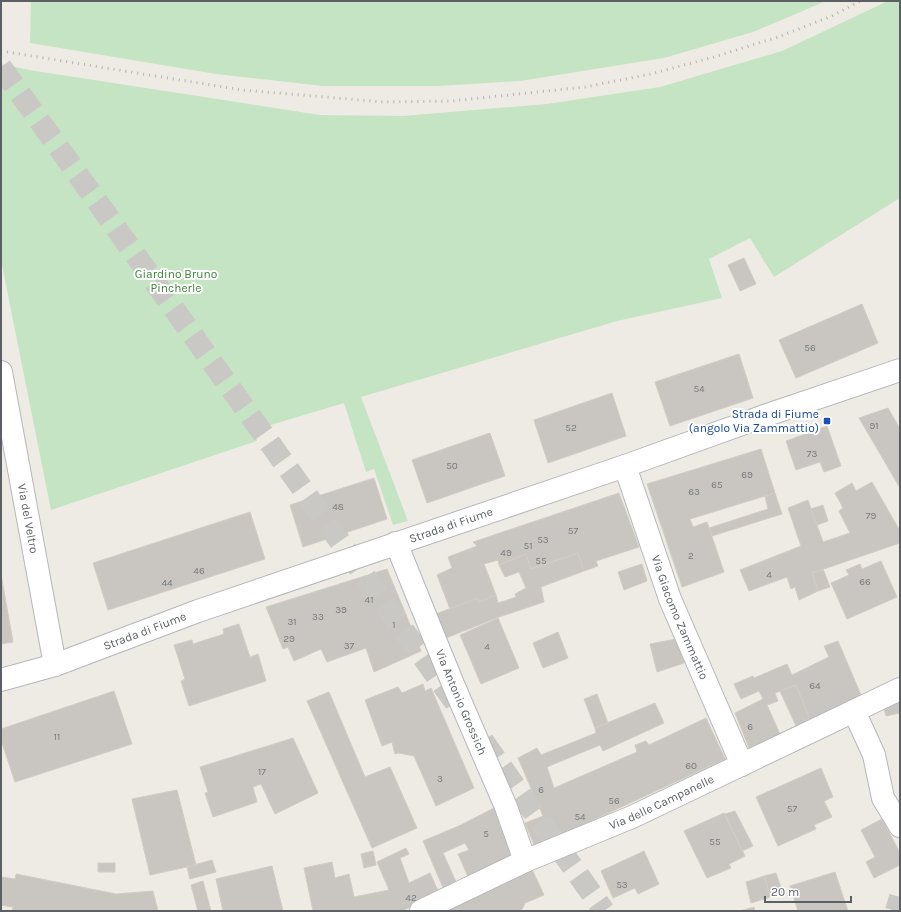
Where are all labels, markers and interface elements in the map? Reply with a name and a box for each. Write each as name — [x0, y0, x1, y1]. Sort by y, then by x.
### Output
park label: Giardino Bruno Pincherle — [135, 267, 217, 295]
house number: 56 — [804, 342, 816, 354]
house number: 54 — [693, 383, 705, 395]
place label: Strada di Fiume (angolo Via Zammattio) — [689, 407, 819, 435]
marker: Strada di Fiume (angolo Via Zammattio) — [822, 416, 832, 426]
house number: 91 — [869, 420, 879, 432]
house number: 52 — [565, 422, 577, 434]
house number: 73 — [807, 448, 817, 460]
house number: 50 — [446, 460, 458, 472]
house number: 69 — [741, 469, 753, 481]
house number: 65 — [711, 479, 723, 491]
street label: Via del Veltro — [15, 483, 41, 555]
house number: 63 — [688, 486, 700, 498]
house number: 48 — [332, 501, 344, 513]
street label: Strada di Fiume — [407, 504, 495, 546]
house number: 79 — [866, 510, 876, 522]
house number: 57 — [568, 525, 578, 537]
house number: 53 — [537, 534, 549, 546]
house number: 51 — [524, 540, 532, 552]
house number: 49 — [500, 547, 512, 559]
house number: 2 — [688, 550, 694, 562]
street label: Via Giacomo Zammattio — [649, 553, 711, 682]
house number: 55 — [535, 555, 547, 567]
house number: 46 — [193, 565, 205, 577]
house number: 4 — [766, 569, 772, 581]
house number: 66 — [859, 576, 871, 588]
house number: 44 — [161, 577, 173, 589]
house number: 41 — [365, 594, 373, 606]
house number: 39 — [335, 604, 347, 616]
street label: Strada di Fiume — [101, 609, 188, 653]
house number: 33 — [312, 611, 324, 623]
house number: 31 — [287, 616, 297, 628]
house number: 1 — [392, 619, 396, 631]
house number: 29 — [283, 633, 295, 645]
house number: 37 — [344, 640, 355, 652]
house number: 4 — [484, 641, 490, 653]
street label: Via Antonio Grossich — [433, 647, 490, 757]
house number: 64 — [809, 680, 821, 692]
house number: 6 — [747, 721, 753, 733]
house number: 11 — [54, 731, 60, 743]
house number: 60 — [685, 760, 697, 772]
house number: 17 — [258, 766, 266, 778]
street label: Via delle Campanelle — [607, 772, 716, 833]
house number: 3 — [437, 773, 443, 785]
house number: 6 — [538, 784, 544, 796]
house number: 56 — [608, 795, 620, 807]
house number: 57 — [787, 803, 797, 815]
house number: 54 — [574, 811, 586, 823]
house number: 5 — [483, 828, 489, 840]
house number: 55 — [709, 836, 721, 848]
scale bar — [765, 878, 851, 904]
house number: 53 — [616, 879, 628, 891]
text: 20 m — [771, 885, 799, 899]
house number: 42 — [405, 892, 417, 904]

